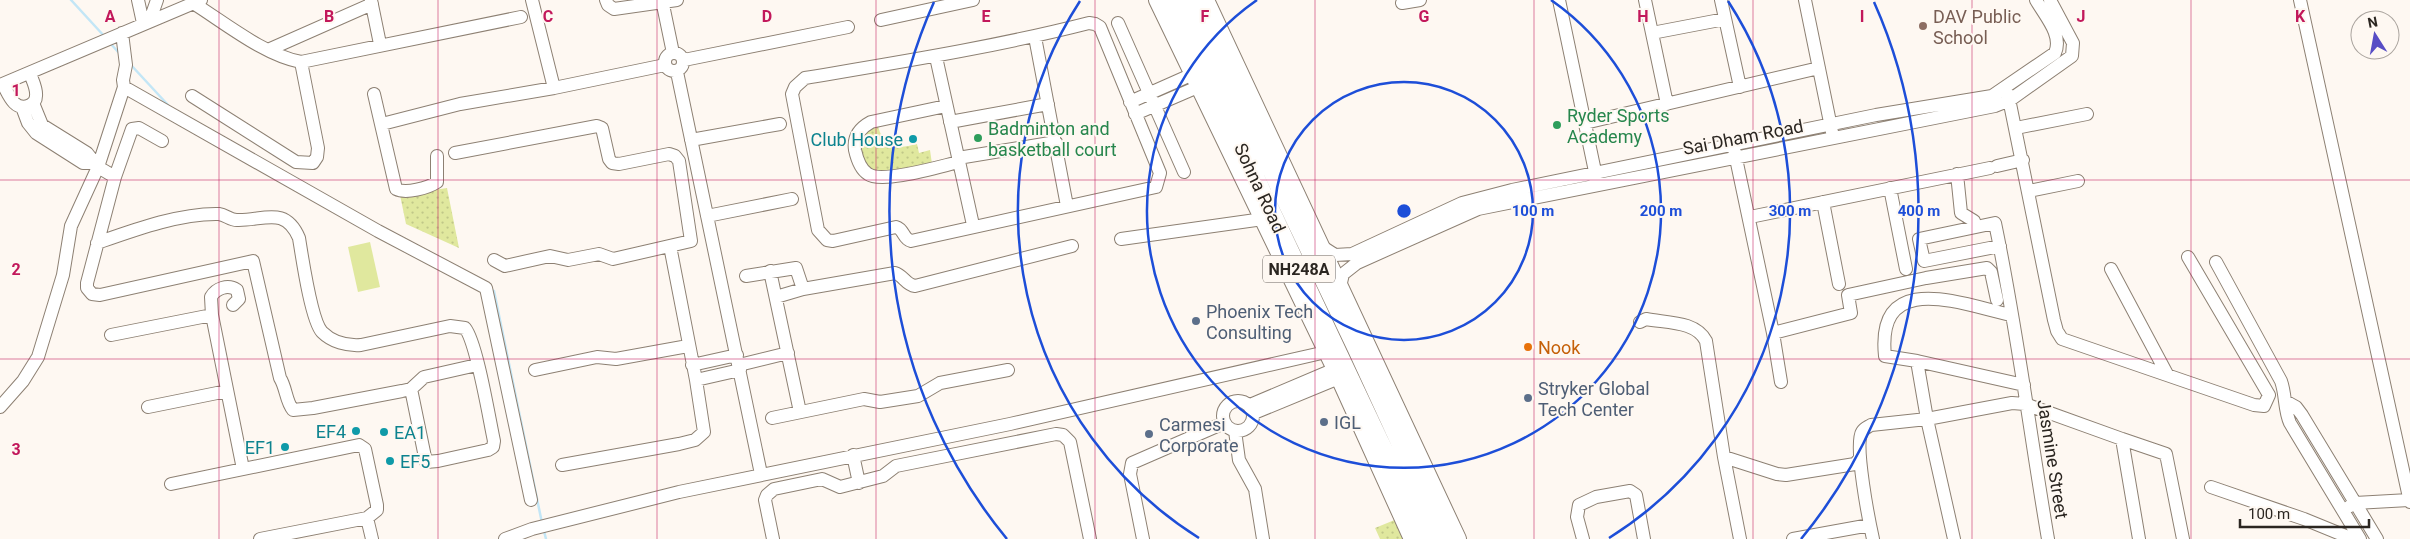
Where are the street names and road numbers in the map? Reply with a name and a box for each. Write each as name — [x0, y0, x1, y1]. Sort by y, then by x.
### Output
street label: Sai Dham Road — [1681, 115, 1805, 159]
street label: Sohna Road — [1230, 140, 1290, 236]
road number: NH248A — [1263, 255, 1335, 282]
street label: Jasmine Street — [2033, 398, 2073, 520]

